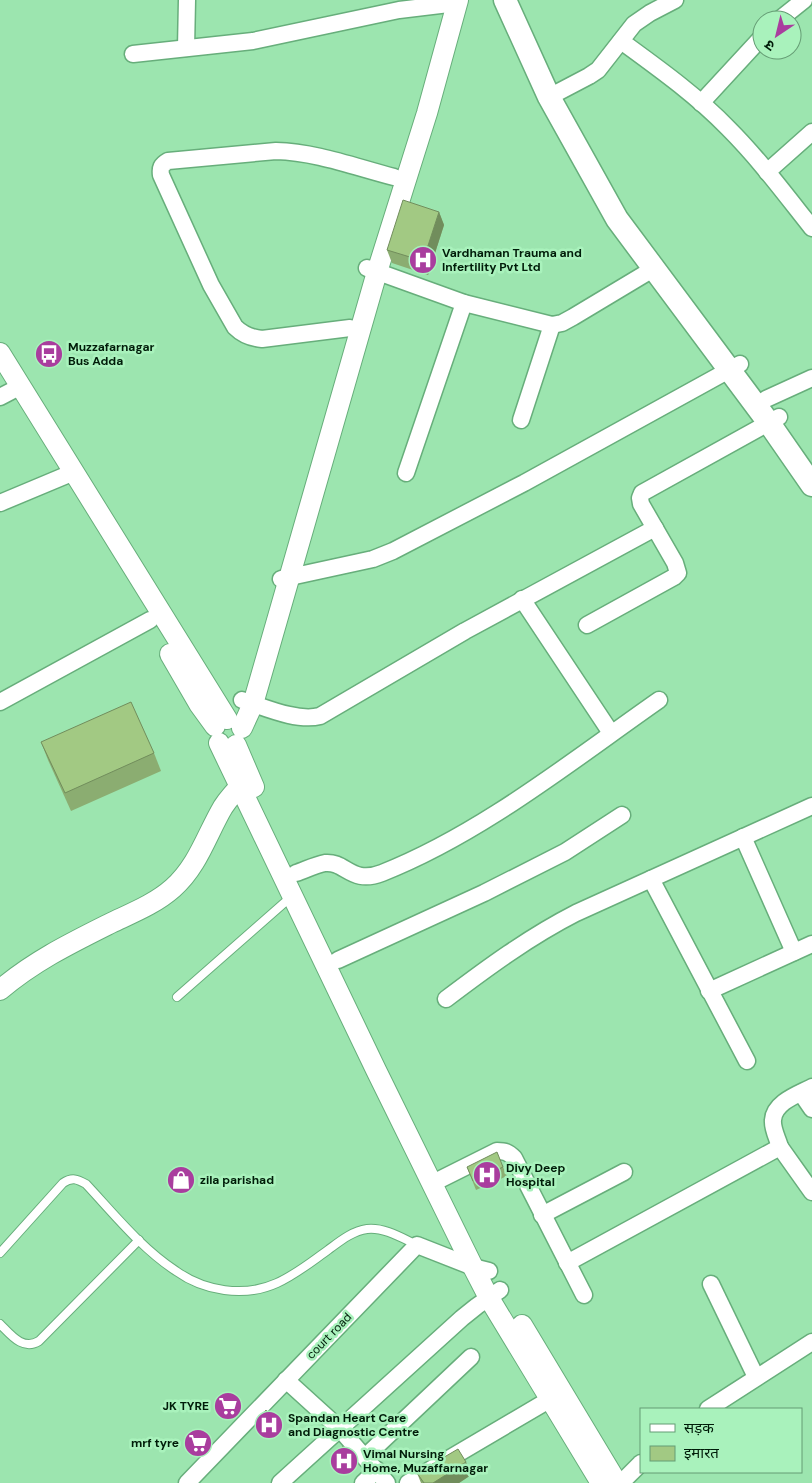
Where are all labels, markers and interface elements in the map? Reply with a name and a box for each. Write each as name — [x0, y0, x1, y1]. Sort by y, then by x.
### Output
north arrow — [752, 10, 802, 60]
text: उ — [760, 35, 778, 55]
hospital icon: Vardhaman Trauma and Infertility Pvt Ltd — [408, 245, 438, 275]
place label: Vardhaman Trauma and Infertility Pvt Ltd — [442, 245, 582, 275]
bus stop icon: Muzzafarnagar Bus Adda — [34, 339, 64, 369]
place label: Muzzafarnagar Bus Adda — [68, 339, 155, 369]
hospital icon: Divy Deep Hospital — [472, 1160, 502, 1190]
place label: Divy Deep Hospital — [506, 1160, 566, 1190]
shop icon: zila parishad — [166, 1165, 196, 1195]
place label: zila parishad — [200, 1172, 274, 1188]
street label: court road — [303, 1309, 355, 1363]
supermarket icon: JK TYRE — [213, 1391, 243, 1421]
place label: JK TYRE — [162, 1398, 209, 1414]
legend — [640, 1408, 802, 1473]
hospital icon: Spandan Heart Care and Diagnostic Centre — [254, 1410, 284, 1440]
place label: Spandan Heart Care and Diagnostic Centre — [288, 1410, 419, 1440]
text: सड़क — [684, 1418, 714, 1438]
supermarket icon: mrf tyre — [183, 1428, 213, 1458]
place label: mrf tyre — [131, 1435, 179, 1451]
text: इमारत — [684, 1443, 719, 1463]
hospital icon: Vimal Nursing Home, Muzaffarnagar — [329, 1446, 359, 1476]
place label: Vimal Nursing Home, Muzaffarnagar — [363, 1446, 488, 1476]

